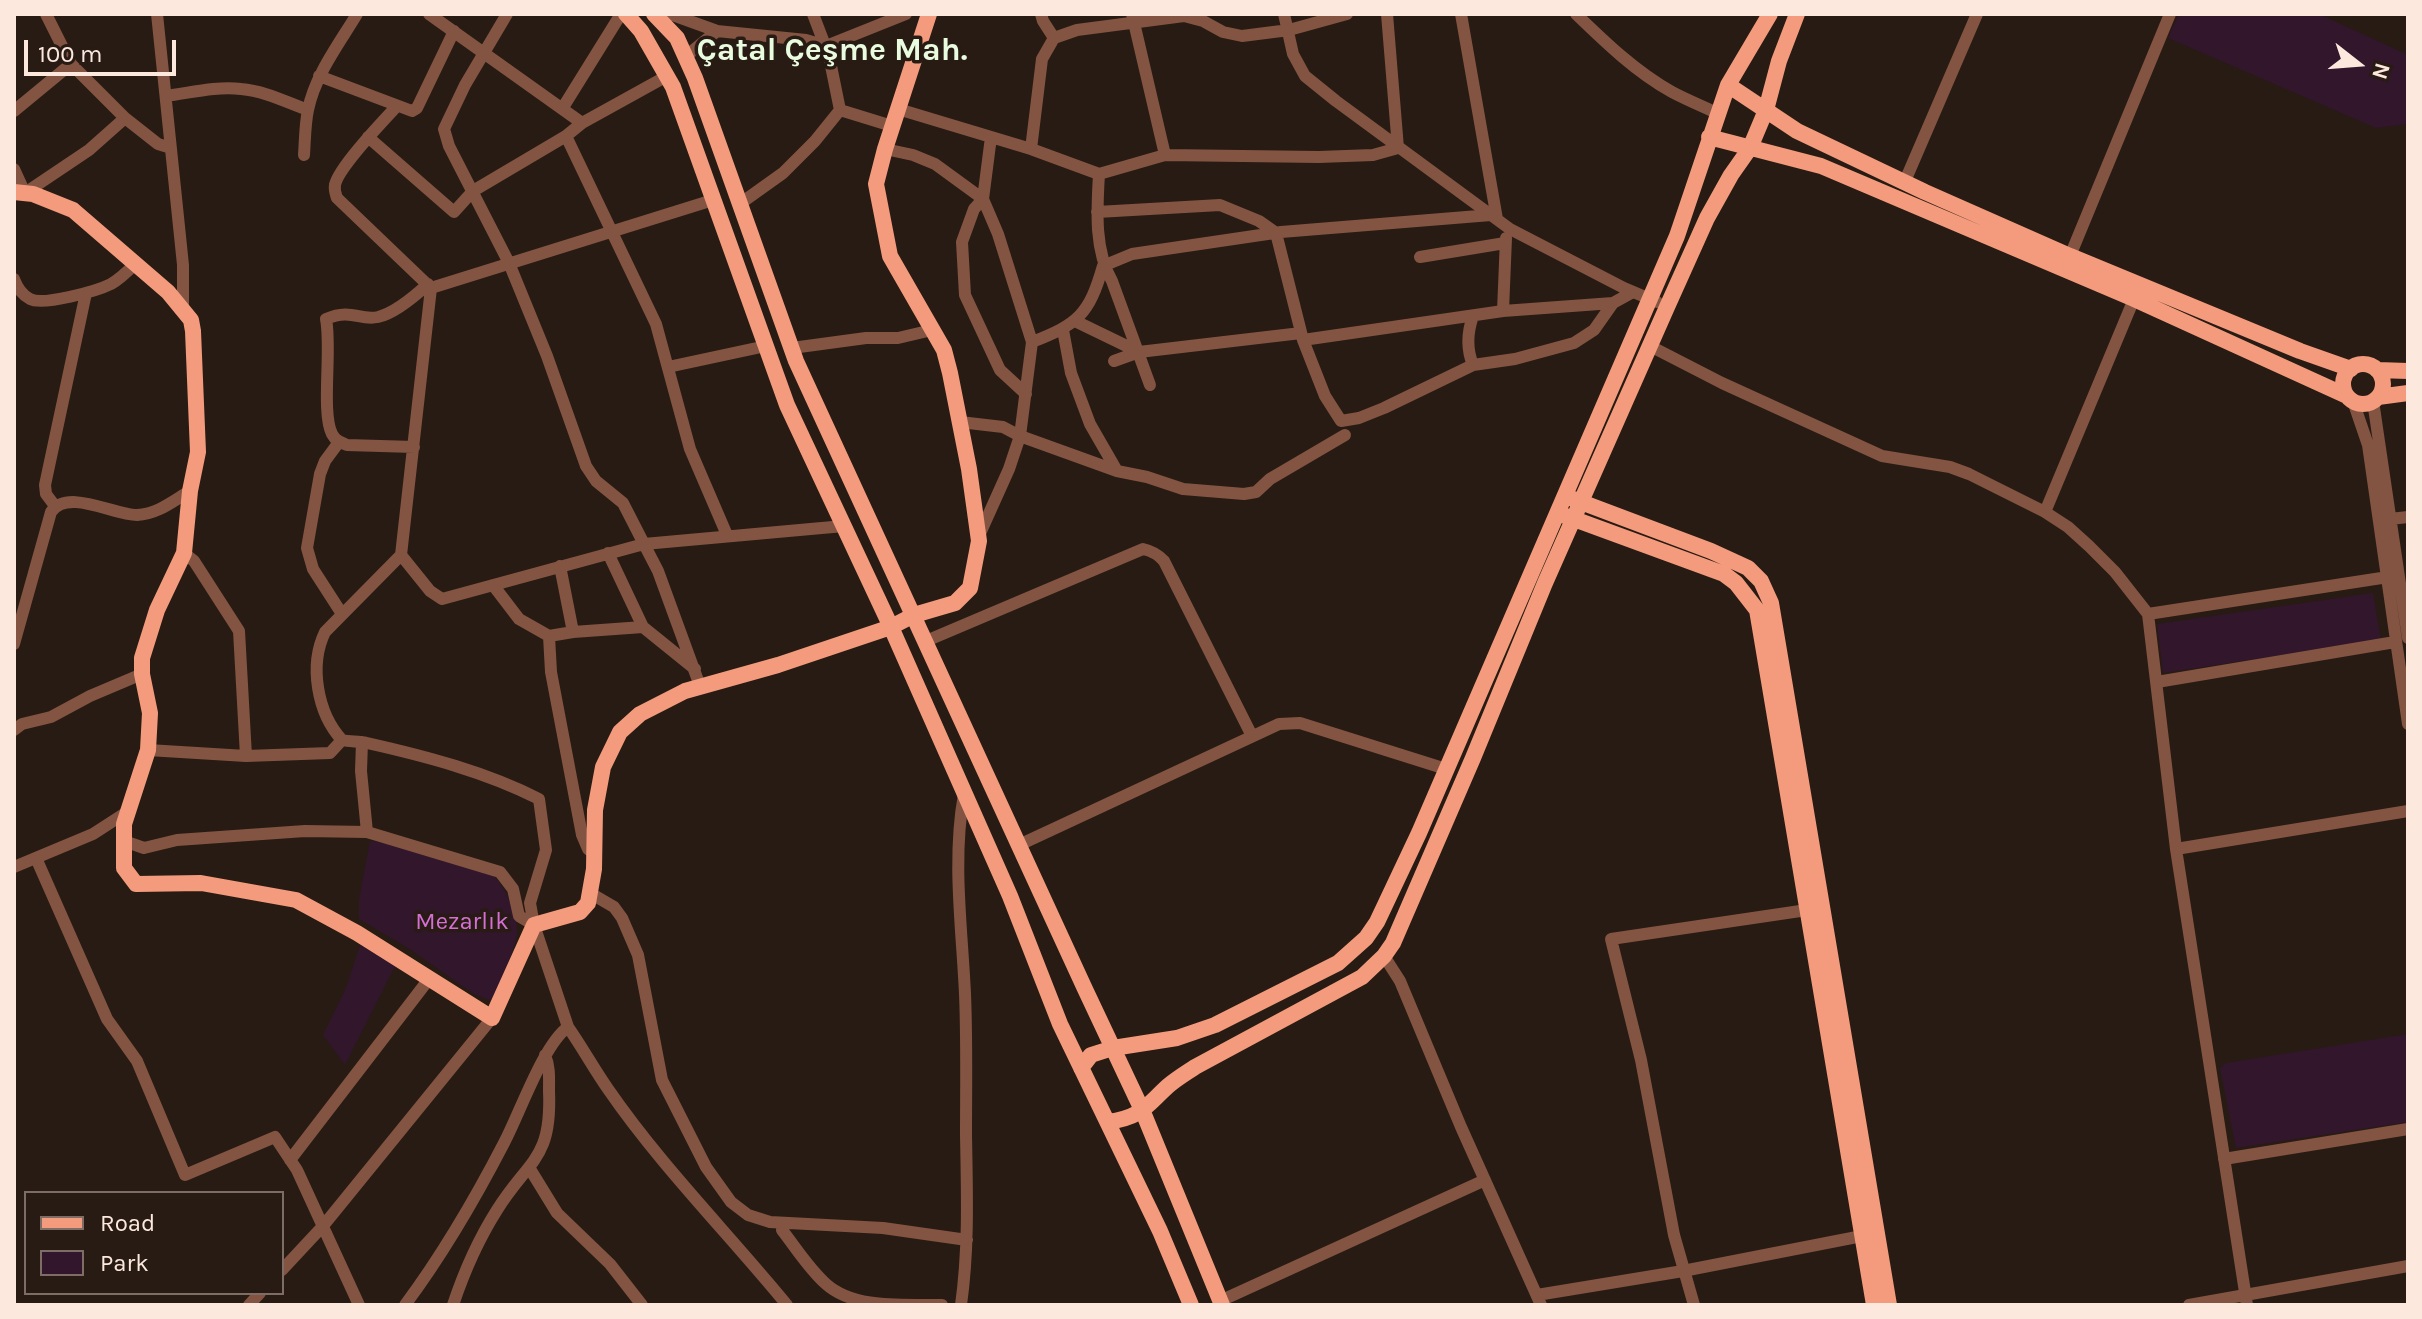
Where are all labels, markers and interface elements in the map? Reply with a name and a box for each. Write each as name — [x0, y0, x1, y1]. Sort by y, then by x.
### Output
scale bar — [28, 24, 180, 74]
north arrow — [2318, 24, 2398, 104]
district label: Çatal Çeşme Mah. — [696, 32, 968, 70]
text: 100 m — [38, 40, 103, 68]
text: N — [2366, 60, 2396, 82]
park label: Mezarlık — [415, 908, 509, 936]
legend — [24, 1191, 284, 1295]
text: Road — [100, 1209, 155, 1237]
text: Park — [100, 1249, 149, 1277]

